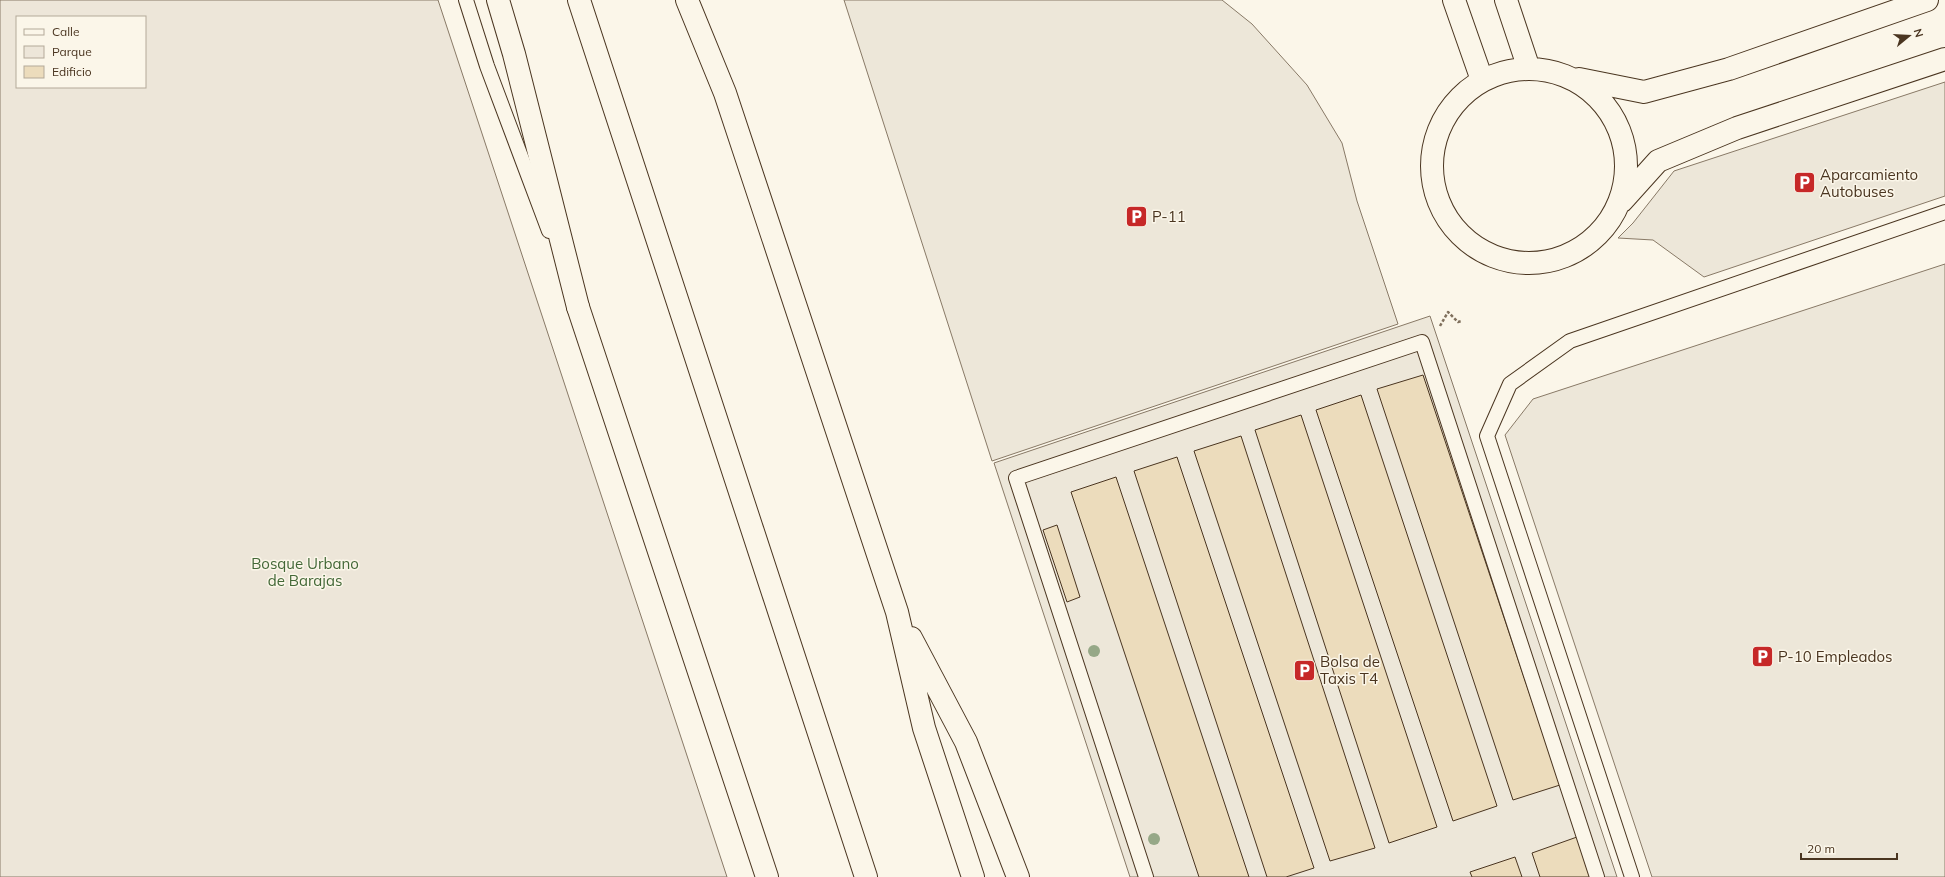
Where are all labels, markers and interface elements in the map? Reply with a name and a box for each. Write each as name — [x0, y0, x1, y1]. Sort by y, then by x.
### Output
legend — [16, 16, 146, 88]
north arrow — [1889, 16, 1929, 56]
text: Calle — [52, 24, 79, 39]
text: N — [1911, 27, 1926, 39]
text: Parque — [52, 44, 92, 59]
text: Edificio — [52, 64, 92, 79]
place label: Aparcamiento Autobuses — [1820, 165, 1918, 201]
parking icon: Aparcamiento Autobuses — [1792, 170, 1818, 196]
parking icon: P-11 — [1124, 203, 1150, 229]
place label: P-11 — [1152, 207, 1186, 226]
park label: Bosque Urbano de Barajas — [251, 554, 359, 590]
parking icon: P-10 Empleados — [1749, 643, 1775, 669]
place label: P-10 Empleados — [1778, 647, 1892, 666]
place label: Bolsa de Taxis T4 — [1320, 652, 1380, 688]
parking icon: Bolsa de Taxis T4 — [1292, 657, 1318, 683]
scale bar — [1801, 835, 1897, 861]
text: 20 m — [1807, 841, 1835, 856]

